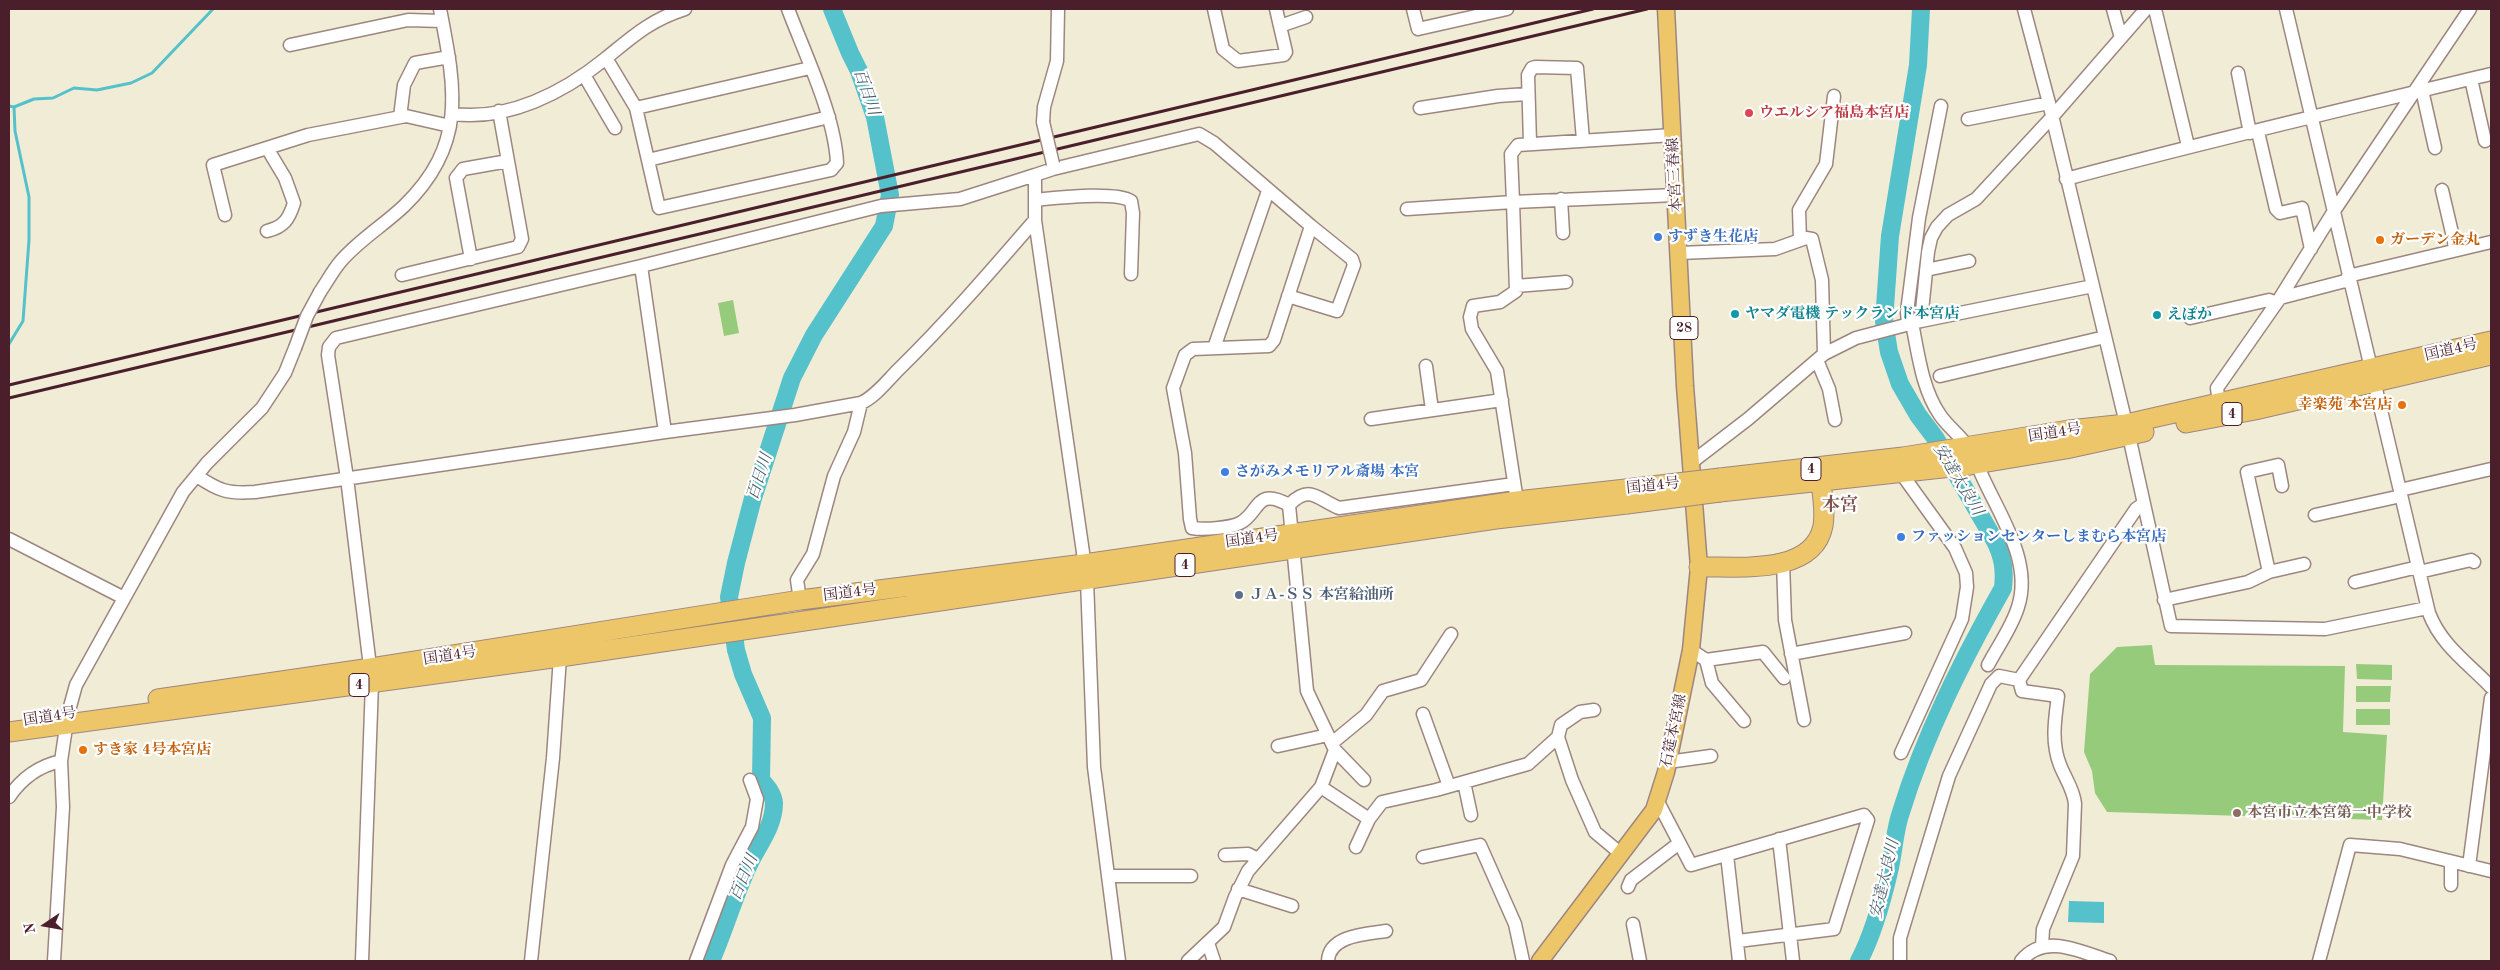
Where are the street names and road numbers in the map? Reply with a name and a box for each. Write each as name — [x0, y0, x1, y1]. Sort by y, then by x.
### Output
street label: 本宮三春線 — [1664, 137, 1686, 213]
road number: 28 — [1670, 316, 1698, 339]
street label: 国道4号 — [2423, 335, 2479, 365]
road number: 4 — [2222, 402, 2242, 426]
street label: 国道4号 — [2027, 420, 2083, 446]
road number: 4 — [1801, 458, 1821, 480]
street label: 国道4号 — [1625, 474, 1681, 498]
street label: 国道4号 — [1224, 526, 1280, 552]
road number: 4 — [1175, 554, 1195, 576]
street label: 国道4号 — [822, 581, 878, 605]
street label: 国道4号 — [422, 643, 478, 669]
road number: 4 — [349, 674, 369, 696]
street label: 石筵本宮線 — [1657, 692, 1691, 770]
street label: 国道4号 — [22, 704, 78, 730]

